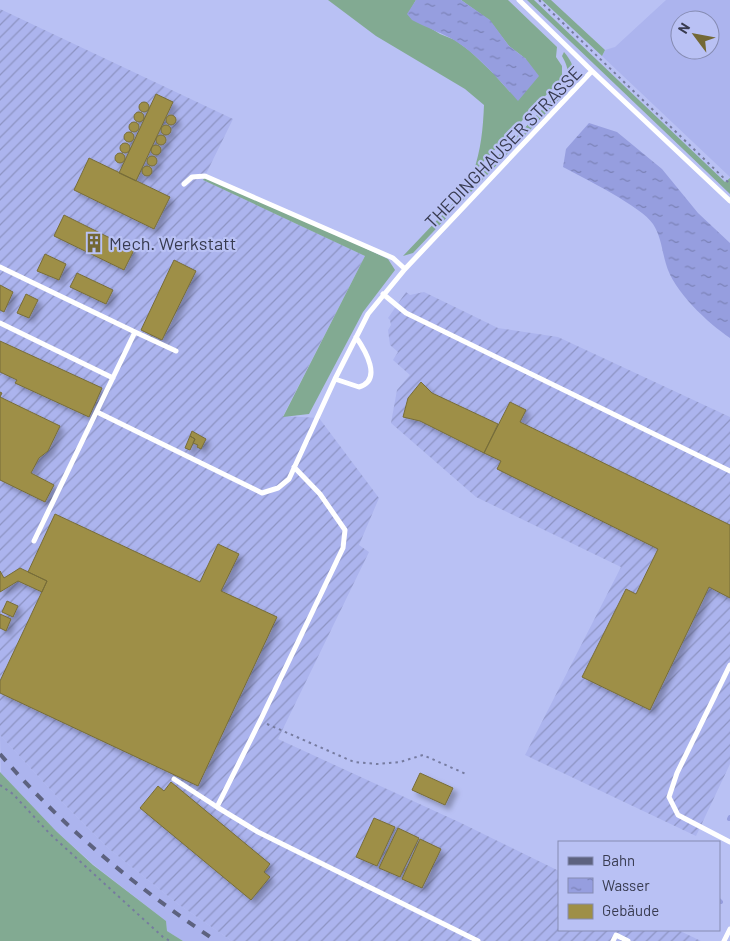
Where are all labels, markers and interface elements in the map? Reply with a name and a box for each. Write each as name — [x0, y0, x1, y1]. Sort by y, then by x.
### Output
north arrow — [670, 10, 720, 60]
text: N — [674, 19, 693, 36]
street label: THEDINGHAUSER STRASSE — [420, 61, 586, 233]
building icon: Mech. Werkstatt — [83, 232, 105, 254]
place label: Mech. Werkstatt — [109, 232, 236, 254]
legend — [558, 841, 720, 931]
text: Bahn — [602, 851, 635, 869]
text: Wasser — [602, 876, 650, 894]
text: Gebäude — [602, 901, 659, 919]

